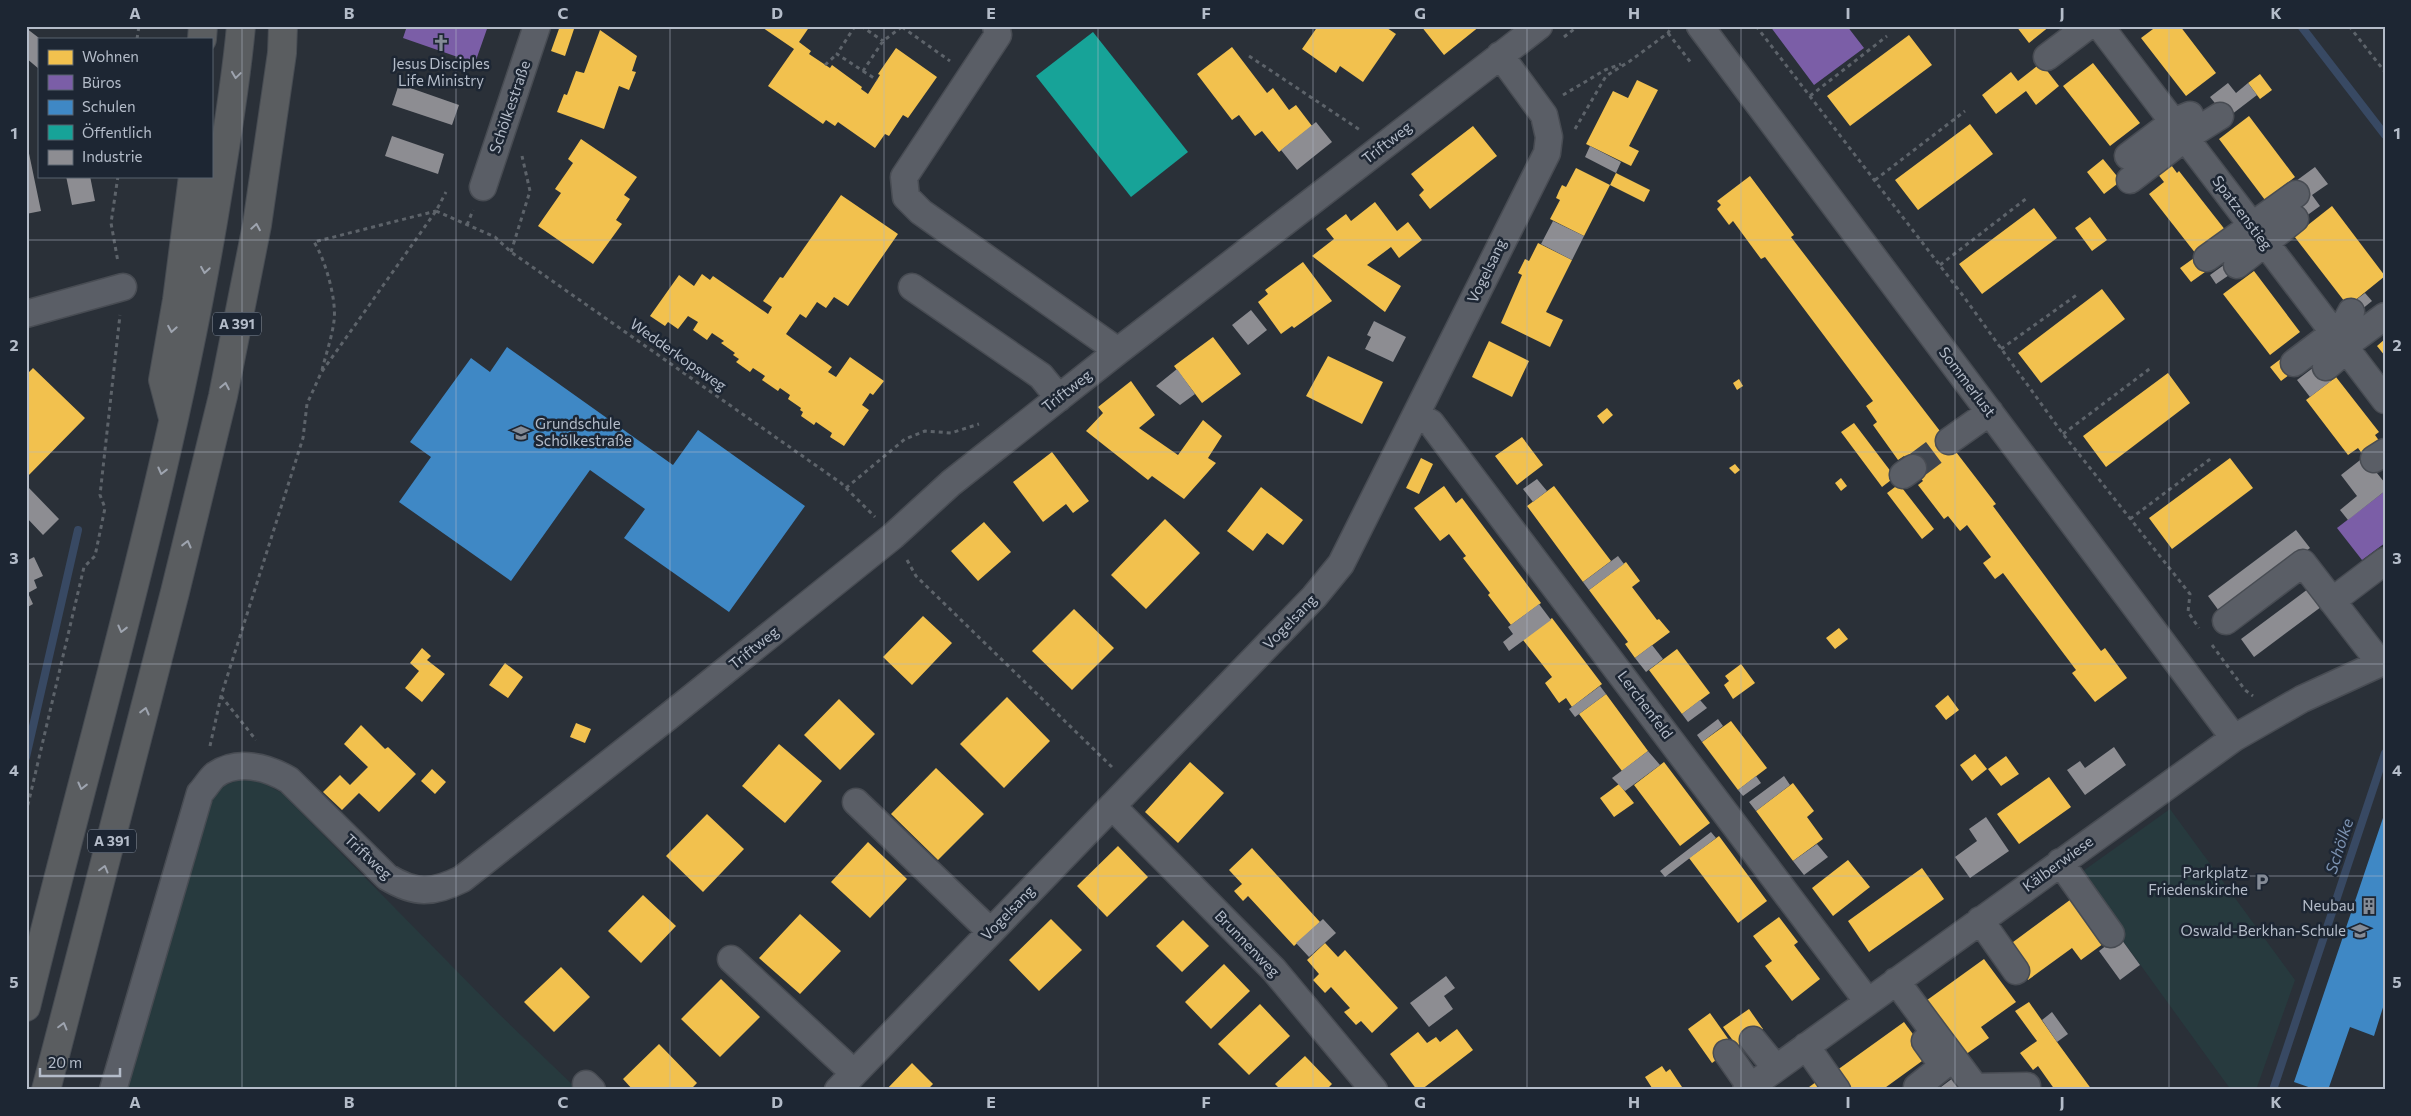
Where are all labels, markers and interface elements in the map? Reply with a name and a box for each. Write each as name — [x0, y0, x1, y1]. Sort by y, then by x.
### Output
text: A — [129, 3, 141, 22]
text: B — [344, 3, 355, 22]
text: C — [558, 3, 569, 22]
text: D — [771, 3, 783, 22]
text: E — [986, 3, 996, 22]
text: F — [1201, 3, 1211, 22]
text: G — [1414, 3, 1426, 22]
text: H — [1628, 3, 1640, 22]
text: I — [1845, 3, 1851, 22]
text: J — [2059, 3, 2065, 22]
text: K — [2270, 3, 2282, 22]
church icon: Jesus Disciples Life Ministry — [431, 33, 451, 53]
legend — [38, 38, 212, 178]
text: Wohnen — [82, 47, 139, 65]
place label: Jesus Disciples Life Ministry — [392, 54, 490, 89]
street label: Schölkestraße — [485, 58, 533, 155]
one-way arrow — [231, 71, 242, 79]
text: Büros — [82, 73, 122, 91]
text: Schulen — [82, 97, 136, 115]
street label: Triftweg — [1358, 117, 1415, 167]
text: 1 — [10, 123, 18, 142]
text: Öffentlich — [82, 123, 152, 141]
text: 1 — [2393, 123, 2401, 142]
text: Industrie — [82, 147, 143, 165]
street label: Spatzenstieg — [2209, 172, 2277, 253]
one-way arrow — [251, 223, 261, 231]
street label: Vogelsang — [1463, 235, 1509, 306]
one-way arrow — [201, 265, 211, 274]
road number: A 391 — [213, 312, 261, 336]
street label: Wedderkopsweg — [627, 314, 730, 394]
one-way arrow — [168, 324, 178, 333]
text: 2 — [9, 335, 19, 354]
text: 2 — [2392, 335, 2402, 354]
street label: Sommerlust — [1936, 343, 2000, 420]
street label: Triftweg — [1038, 365, 1095, 415]
one-way arrow — [219, 382, 229, 391]
place label: Grundschule Schölkestraße — [535, 414, 632, 449]
school or university icon: Grundschule Schölkestraße — [511, 423, 531, 443]
one-way arrow — [157, 467, 168, 476]
one-way arrow — [181, 540, 192, 549]
text: 3 — [9, 548, 19, 567]
text: 3 — [2392, 548, 2402, 567]
street label: Vogelsang — [1259, 590, 1320, 652]
street label: Triftweg — [725, 622, 782, 672]
one-way arrow — [117, 624, 128, 633]
street label: Lerchenfeld — [1614, 667, 1677, 742]
one-way arrow — [139, 707, 150, 716]
text: 4 — [9, 760, 19, 779]
text: 4 — [2392, 760, 2402, 779]
one-way arrow — [77, 782, 87, 790]
water label: Schölke — [2321, 815, 2357, 876]
road number: A 391 — [88, 829, 136, 852]
street label: Triftweg — [341, 830, 396, 883]
street label: Kälberwiese — [2019, 831, 2096, 895]
place label: Parkplatz Friedenskirche — [2148, 863, 2248, 898]
one-way arrow — [99, 865, 109, 873]
parking icon: Parkplatz Friedenskirche — [2252, 872, 2272, 892]
street label: Vogelsang — [977, 881, 1038, 943]
place label: Neubau — [2302, 896, 2355, 914]
building icon: Neubau — [2359, 896, 2379, 916]
street label: Brunnenweg — [1212, 906, 1284, 980]
place label: Oswald-Berkhan-Schule — [2181, 921, 2346, 939]
school or university icon: Oswald-Berkhan-Schule — [2350, 921, 2370, 941]
text: 5 — [9, 972, 19, 991]
text: 5 — [2392, 972, 2402, 991]
one-way arrow — [57, 1022, 67, 1030]
scale bar — [40, 1046, 120, 1078]
text: 20 m — [48, 1053, 82, 1071]
text: A — [129, 1092, 141, 1111]
text: B — [344, 1092, 355, 1111]
text: C — [558, 1092, 569, 1111]
text: D — [771, 1092, 783, 1111]
text: E — [986, 1092, 996, 1111]
text: F — [1201, 1092, 1211, 1111]
text: G — [1414, 1092, 1426, 1111]
text: H — [1628, 1092, 1640, 1111]
text: I — [1845, 1092, 1851, 1111]
text: J — [2059, 1092, 2065, 1111]
text: K — [2270, 1092, 2282, 1111]

